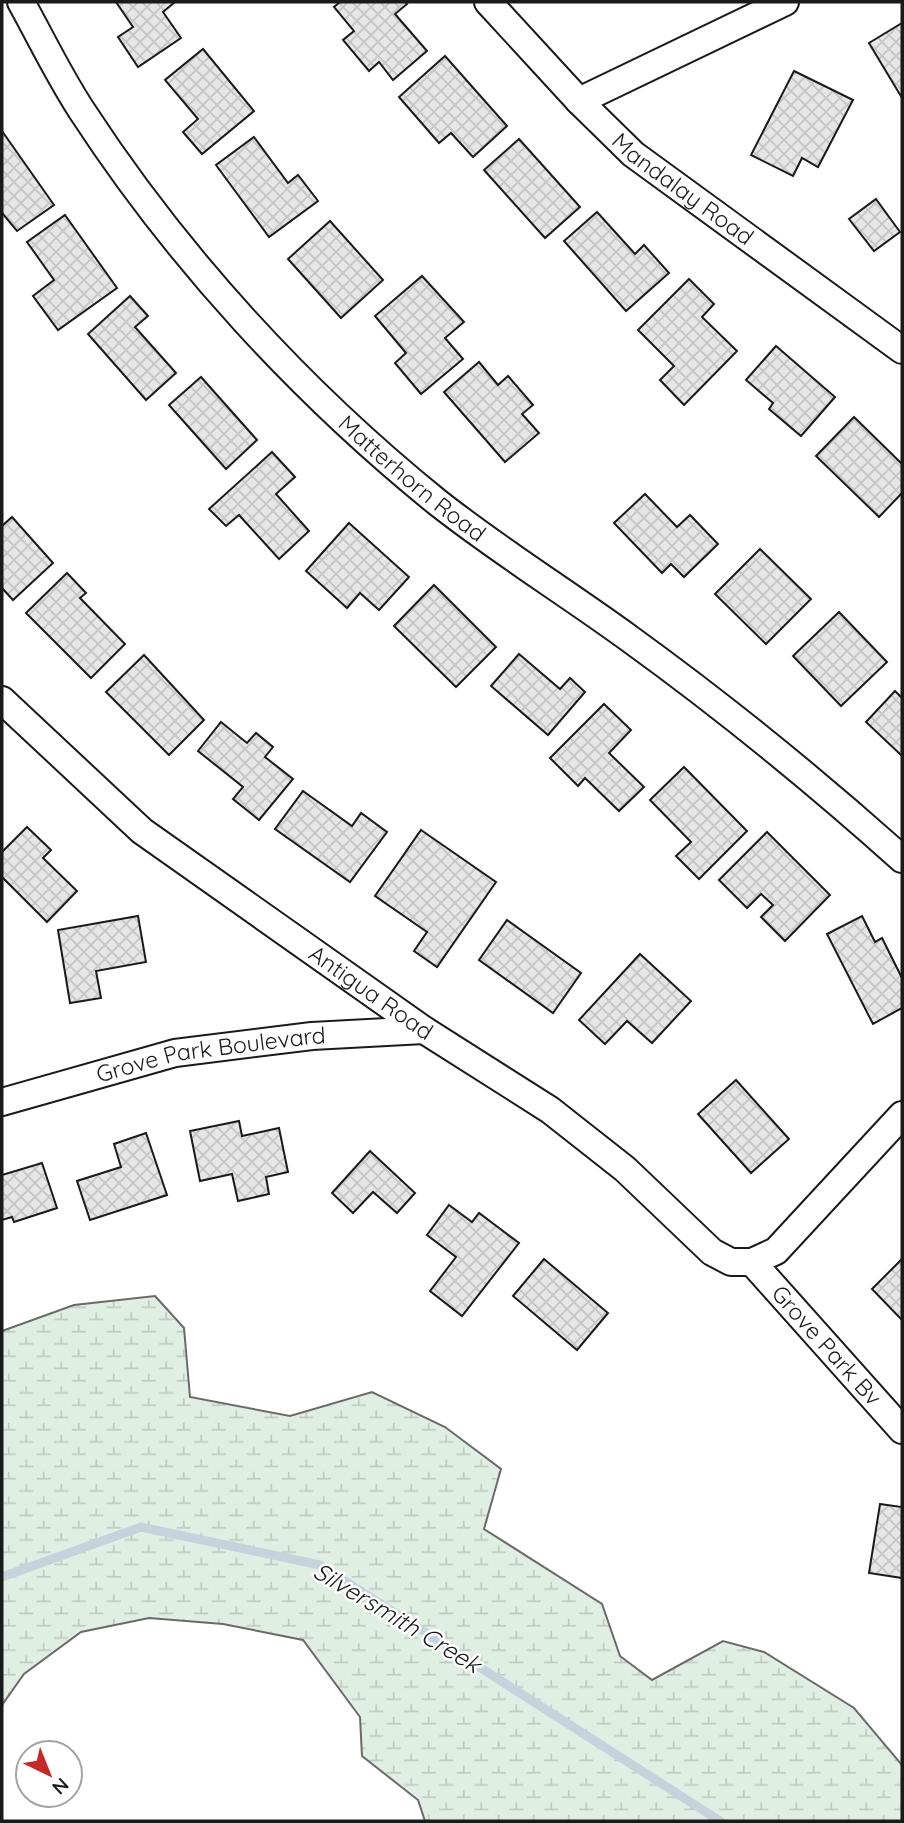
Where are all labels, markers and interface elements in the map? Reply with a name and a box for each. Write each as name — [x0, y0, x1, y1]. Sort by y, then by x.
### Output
street label: Mandalay Road — [606, 126, 760, 251]
street label: Matterhorn Road — [333, 409, 492, 548]
street label: Antigua Road — [303, 938, 439, 1046]
street label: Grove Park Boulevard — [93, 1020, 326, 1089]
street label: Grove Park Bv — [766, 1279, 888, 1411]
water label: Silversmith Creek — [308, 1555, 488, 1680]
north arrow — [14, 1739, 84, 1809]
text: N — [47, 1773, 74, 1800]

